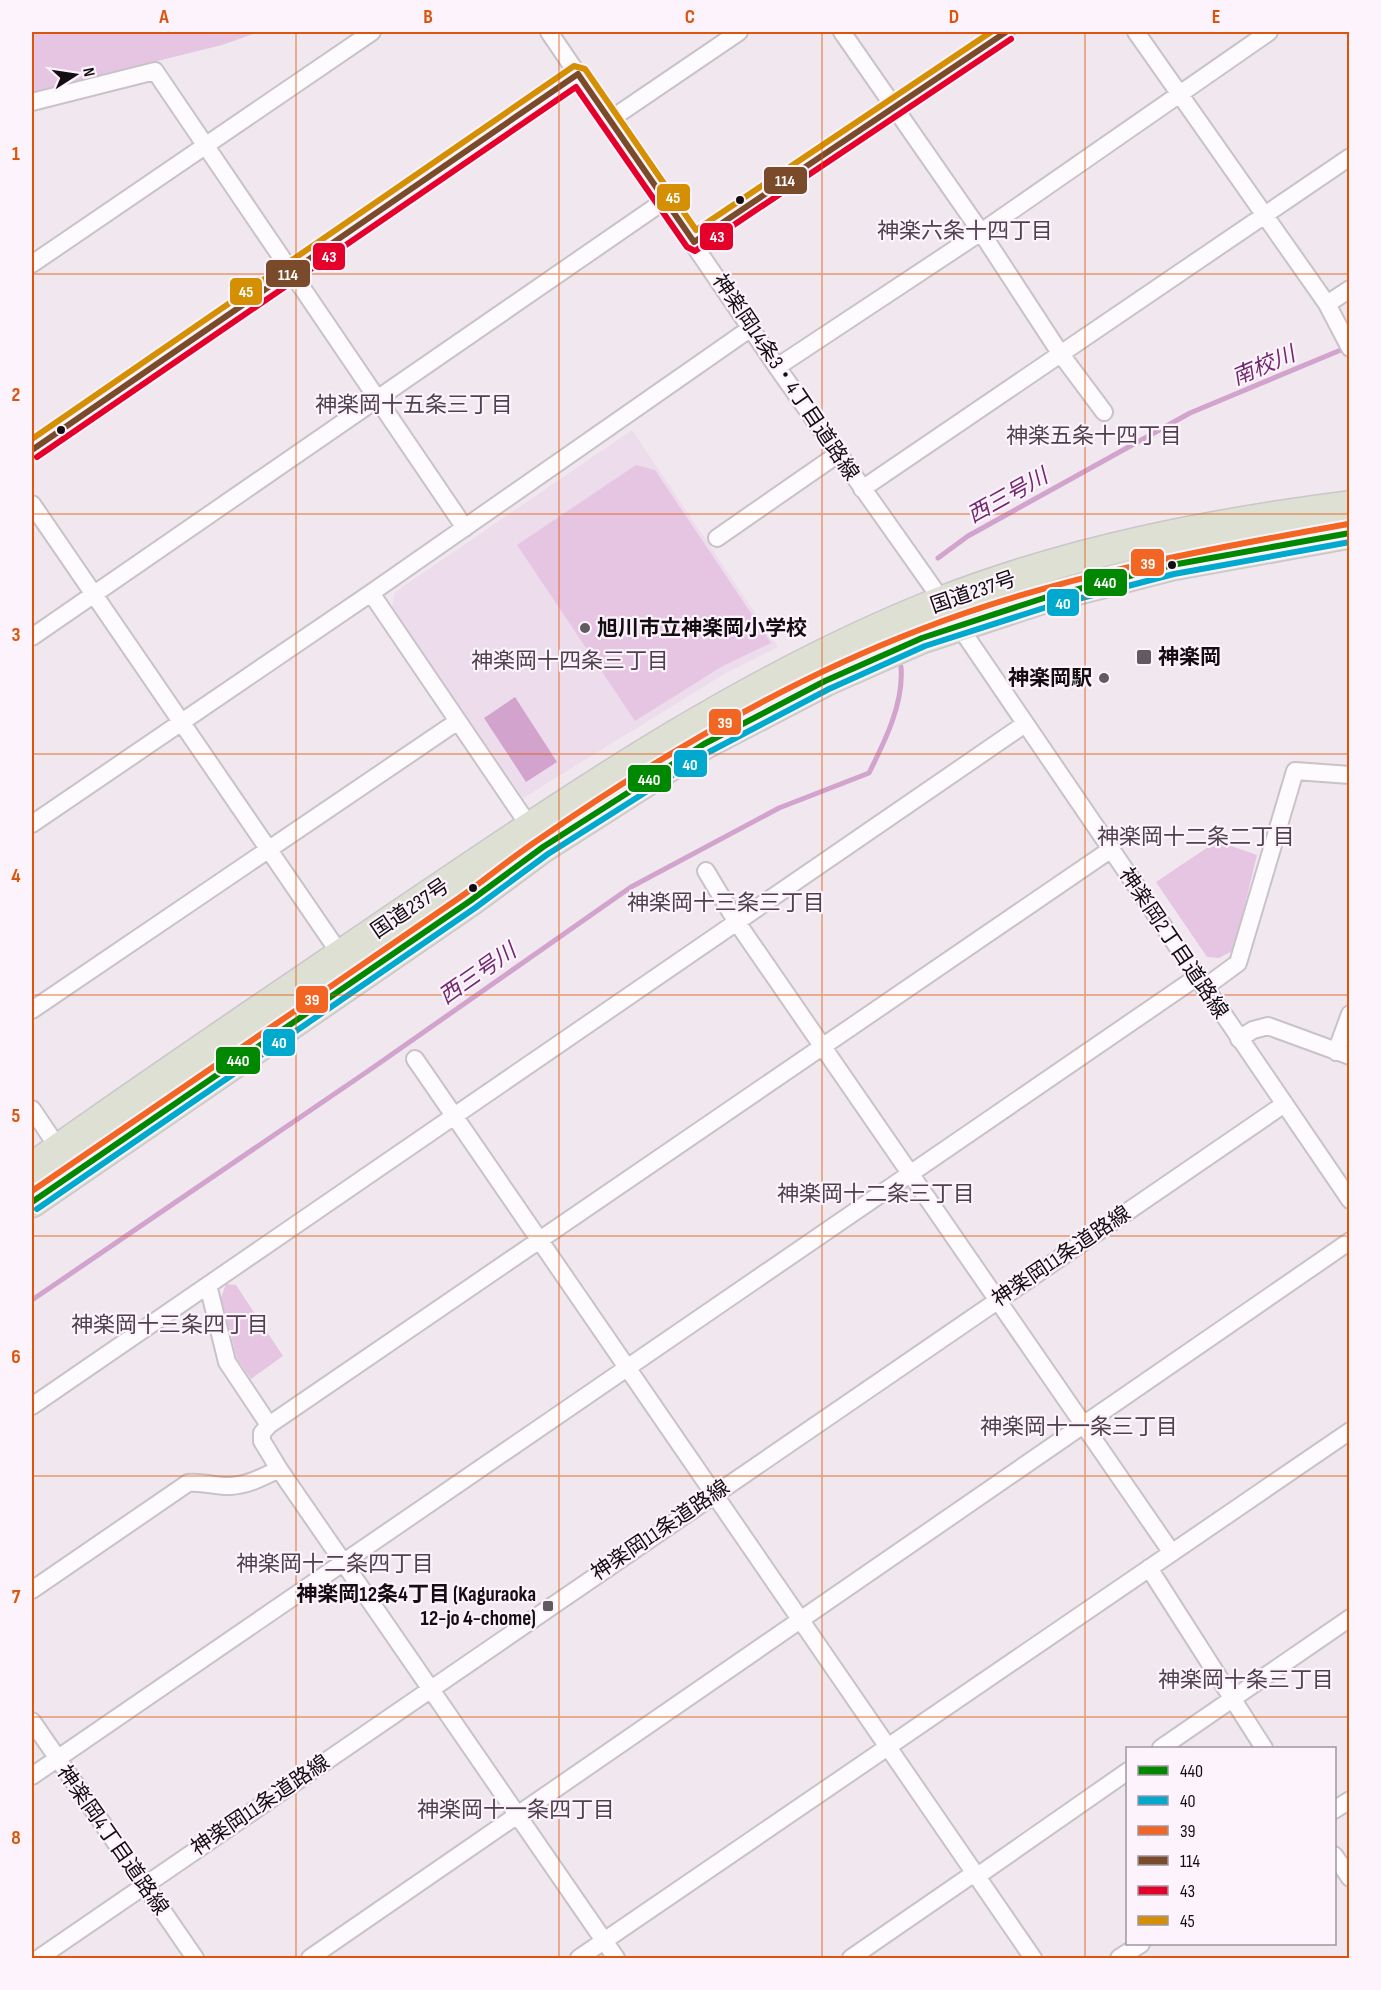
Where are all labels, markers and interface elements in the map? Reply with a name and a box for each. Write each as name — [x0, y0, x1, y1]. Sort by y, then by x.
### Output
text: A — [158, 5, 169, 29]
text: B — [423, 5, 433, 29]
text: C — [685, 5, 695, 29]
text: D — [949, 5, 959, 29]
text: E — [1212, 5, 1220, 29]
north arrow — [45, 45, 105, 105]
text: N — [78, 66, 98, 78]
text: 1 — [12, 142, 20, 166]
line badge: 114 — [763, 166, 808, 195]
text: 114 — [775, 172, 796, 191]
line badge: 45 — [656, 183, 691, 212]
text: 45 — [666, 189, 680, 208]
unlabelled marker — [734, 194, 746, 206]
district label: 神楽六条十四丁目 — [877, 218, 1053, 245]
line badge: 43 — [699, 222, 734, 251]
text: 43 — [710, 228, 724, 247]
line badge: 43 — [312, 242, 346, 271]
text: 43 — [322, 248, 336, 267]
line badge: 114 — [265, 259, 311, 288]
text: 114 — [278, 266, 299, 285]
street label: 神楽岡14条3・4丁目道路線 — [707, 269, 864, 485]
line badge: 45 — [229, 277, 263, 306]
text: 45 — [239, 283, 253, 302]
water label: 南校川 — [1228, 340, 1301, 392]
text: 2 — [12, 383, 20, 407]
district label: 神楽岡十五条三丁目 — [315, 392, 513, 419]
district label: 神楽五条十四丁目 — [1006, 423, 1182, 450]
unlabelled marker — [55, 424, 67, 436]
water label: 西三号川 — [963, 462, 1054, 529]
line badge: 39 — [1130, 548, 1165, 577]
text: 39 — [1141, 555, 1155, 574]
unlabelled marker — [1166, 559, 1178, 571]
street label: 国道237号 — [927, 566, 1019, 619]
line badge: 440 — [1083, 568, 1128, 597]
text: 440 — [1094, 574, 1116, 593]
line badge: 40 — [1046, 588, 1080, 617]
text: 40 — [1055, 595, 1071, 614]
place label: 旭川市立神楽岡小学校 — [597, 616, 807, 641]
marker: 旭川市立神楽岡小学校 — [578, 621, 592, 635]
text: 3 — [12, 623, 21, 647]
place label: 神楽岡 — [1158, 645, 1221, 670]
district label: 神楽岡十四条三丁目 — [471, 648, 669, 675]
marker: 神楽岡 — [1135, 648, 1153, 666]
place label: 神楽岡駅 — [1008, 666, 1092, 691]
marker: 神楽岡駅 — [1097, 671, 1111, 685]
line badge: 39 — [708, 708, 742, 736]
text: 39 — [718, 714, 732, 733]
line badge: 40 — [673, 749, 708, 778]
text: 40 — [682, 756, 698, 775]
line badge: 440 — [627, 764, 672, 793]
text: 440 — [638, 771, 660, 790]
district label: 神楽岡十二条二丁目 — [1097, 824, 1295, 851]
street label: 神楽岡2丁目道路線 — [1114, 863, 1233, 1023]
text: 4 — [11, 864, 21, 888]
street label: 国道237号 — [366, 873, 454, 944]
unlabelled marker — [467, 882, 479, 894]
district label: 神楽岡十三条三丁目 — [627, 890, 825, 917]
water label: 西三号川 — [434, 937, 523, 1011]
line badge: 39 — [295, 985, 329, 1014]
text: 39 — [305, 991, 319, 1010]
line badge: 40 — [262, 1028, 296, 1057]
text: 40 — [271, 1034, 287, 1053]
line badge: 440 — [215, 1046, 261, 1075]
text: 440 — [227, 1052, 249, 1071]
text: 5 — [12, 1104, 21, 1128]
district label: 神楽岡十二条三丁目 — [777, 1181, 975, 1208]
street label: 神楽岡11条道路線 — [987, 1201, 1135, 1312]
district label: 神楽岡十三条四丁目 — [71, 1312, 269, 1339]
text: 6 — [11, 1345, 21, 1369]
district label: 神楽岡十一条三丁目 — [980, 1414, 1178, 1441]
street label: 神楽岡11条道路線 — [586, 1475, 734, 1586]
district label: 神楽岡十二条四丁目 — [236, 1551, 434, 1578]
place label: 神楽岡12条4丁目 (Kaguraoka 12-jo 4-chome) — [296, 1582, 536, 1631]
text: 7 — [12, 1585, 21, 1609]
marker: 神楽岡12条4丁目 (Kaguraoka 12-jo 4-chome) — [541, 1599, 555, 1613]
district label: 神楽岡十条三丁目 — [1158, 1667, 1334, 1694]
legend — [1126, 1747, 1336, 1945]
street label: 神楽岡11条道路線 — [186, 1750, 334, 1861]
street label: 神楽岡4丁目道路線 — [52, 1761, 174, 1920]
text: 440 — [1180, 1761, 1203, 1782]
text: 40 — [1180, 1791, 1196, 1812]
district label: 神楽岡十一条四丁目 — [417, 1797, 615, 1824]
text: 39 — [1180, 1821, 1196, 1842]
text: 8 — [11, 1826, 21, 1850]
text: 114 — [1180, 1851, 1201, 1872]
text: 43 — [1180, 1881, 1195, 1902]
text: 45 — [1180, 1911, 1195, 1932]

